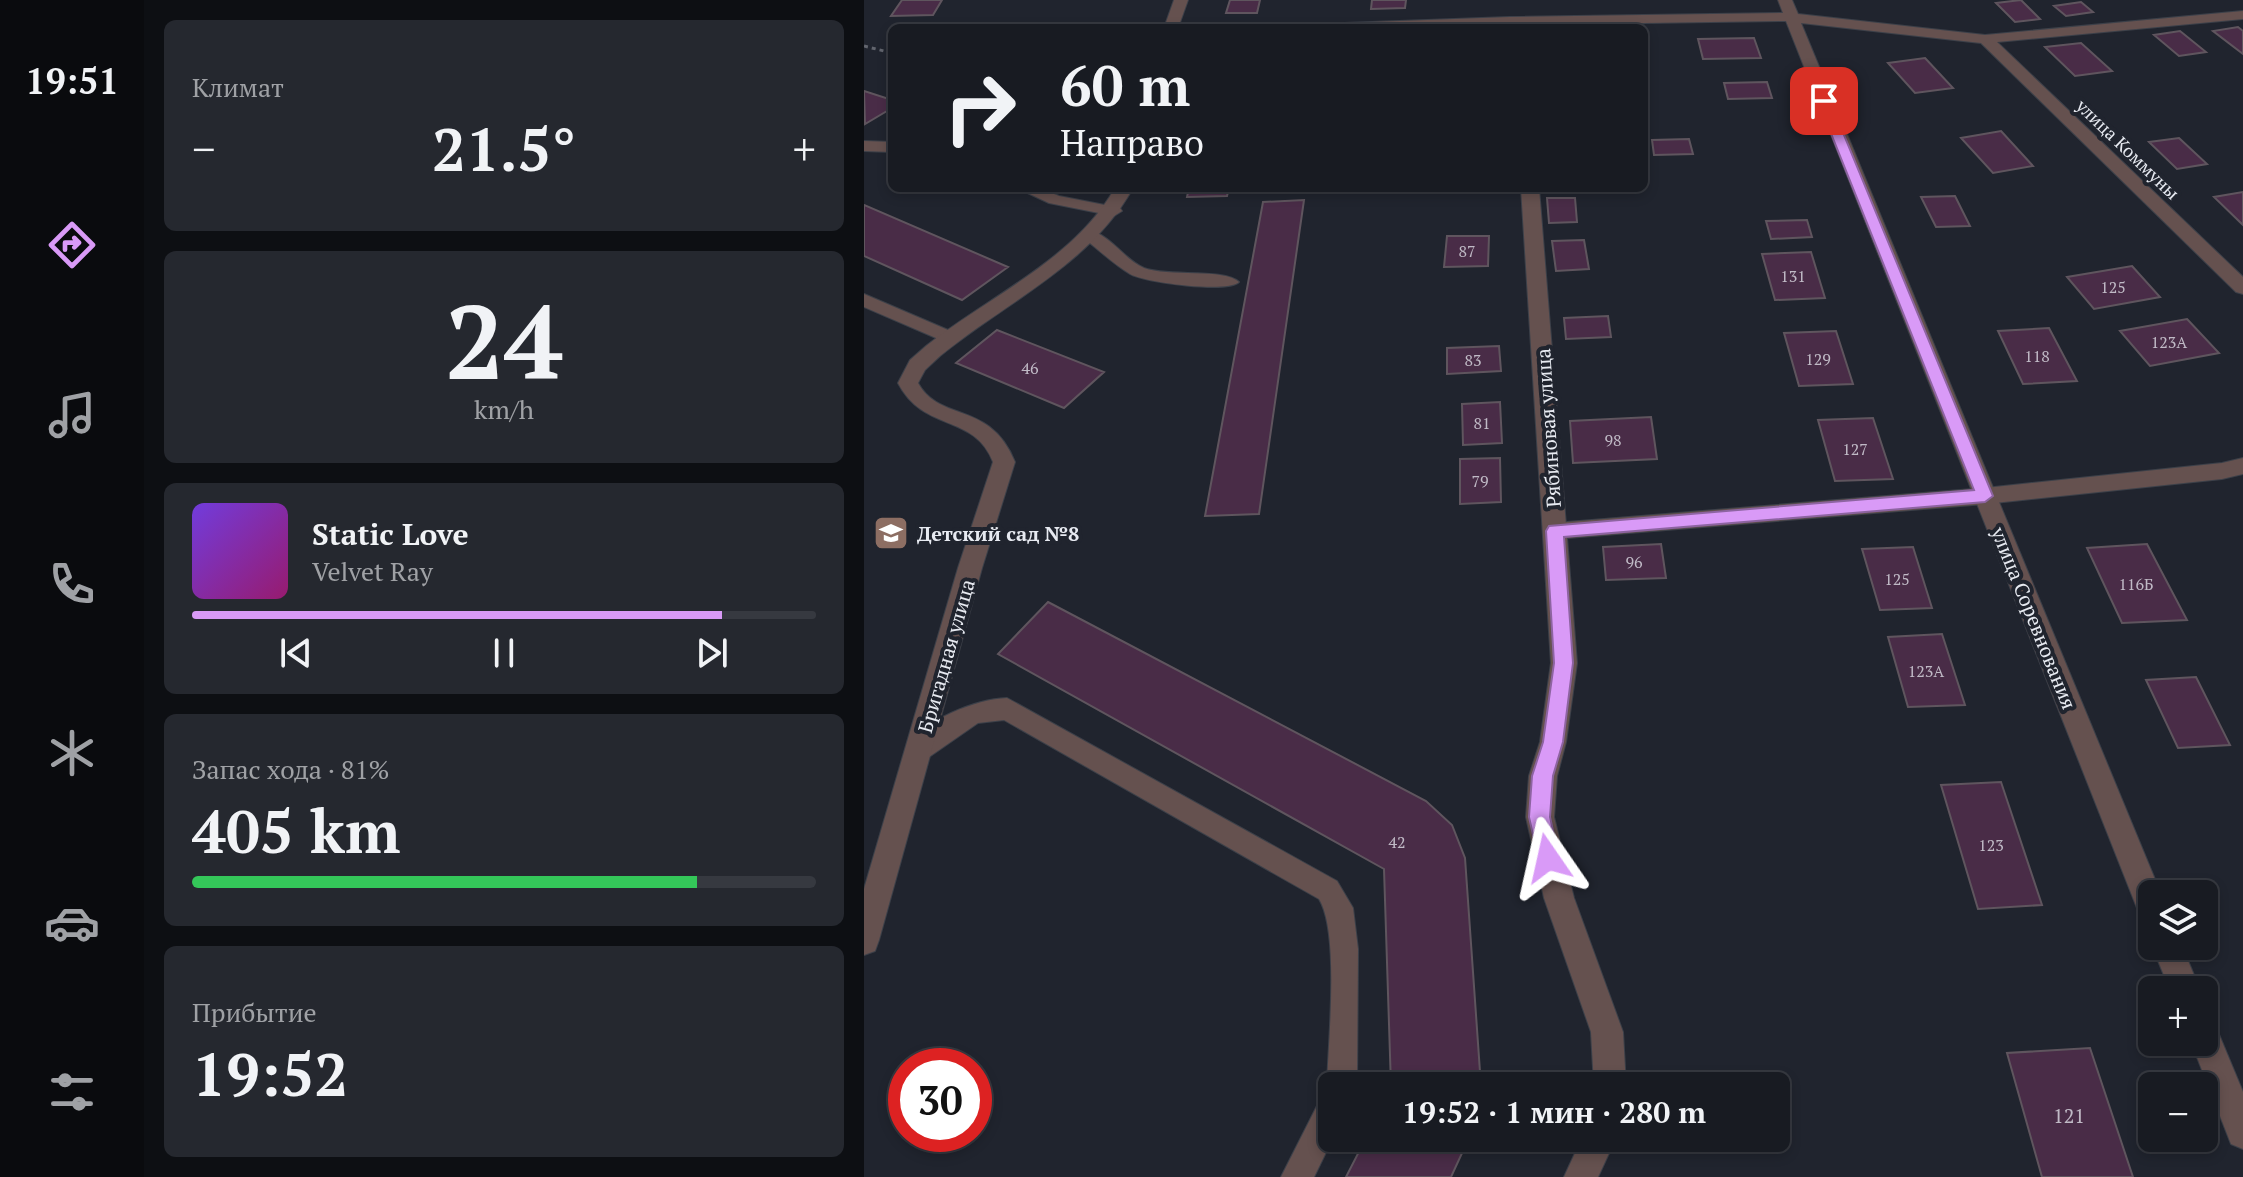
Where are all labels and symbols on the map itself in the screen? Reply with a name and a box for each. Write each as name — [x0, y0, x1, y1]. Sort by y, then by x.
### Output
pin — [1790, 67, 1858, 135]
street label: улица Коммуны — [2070, 93, 2185, 204]
house number: 87 — [1458, 240, 1476, 262]
house number: 131 — [1780, 265, 1806, 287]
house number: 125 — [2100, 276, 2126, 298]
house number: 123А — [2151, 331, 2187, 353]
house number: 118 — [2024, 345, 2050, 367]
street label: Рябиновая улица — [1529, 348, 1567, 508]
house number: 129 — [1805, 348, 1831, 370]
house number: 83 — [1464, 349, 1482, 371]
house number: 46 — [1021, 357, 1039, 379]
house number: 81 — [1473, 412, 1491, 434]
house number: 98 — [1604, 429, 1622, 451]
house number: 127 — [1842, 438, 1868, 460]
house number: 79 — [1471, 470, 1489, 492]
school or university icon: Детский сад №8 — [872, 514, 910, 552]
place label: Детский сад №8 — [917, 520, 1079, 547]
street label: улица Соревнования — [1985, 522, 2083, 713]
house number: 96 — [1625, 551, 1643, 573]
house number: 125 — [1884, 568, 1910, 590]
house number: 116Б — [2118, 573, 2154, 595]
street label: Бригадная улица — [911, 576, 981, 736]
house number: 123А — [1908, 660, 1944, 682]
position arrow — [1506, 816, 1590, 900]
house number: 42 — [1388, 831, 1406, 853]
house number: 123 — [1978, 834, 2004, 856]
speed limit sign: 30 — [888, 1048, 992, 1152]
house number: 121 — [2053, 1102, 2085, 1129]

